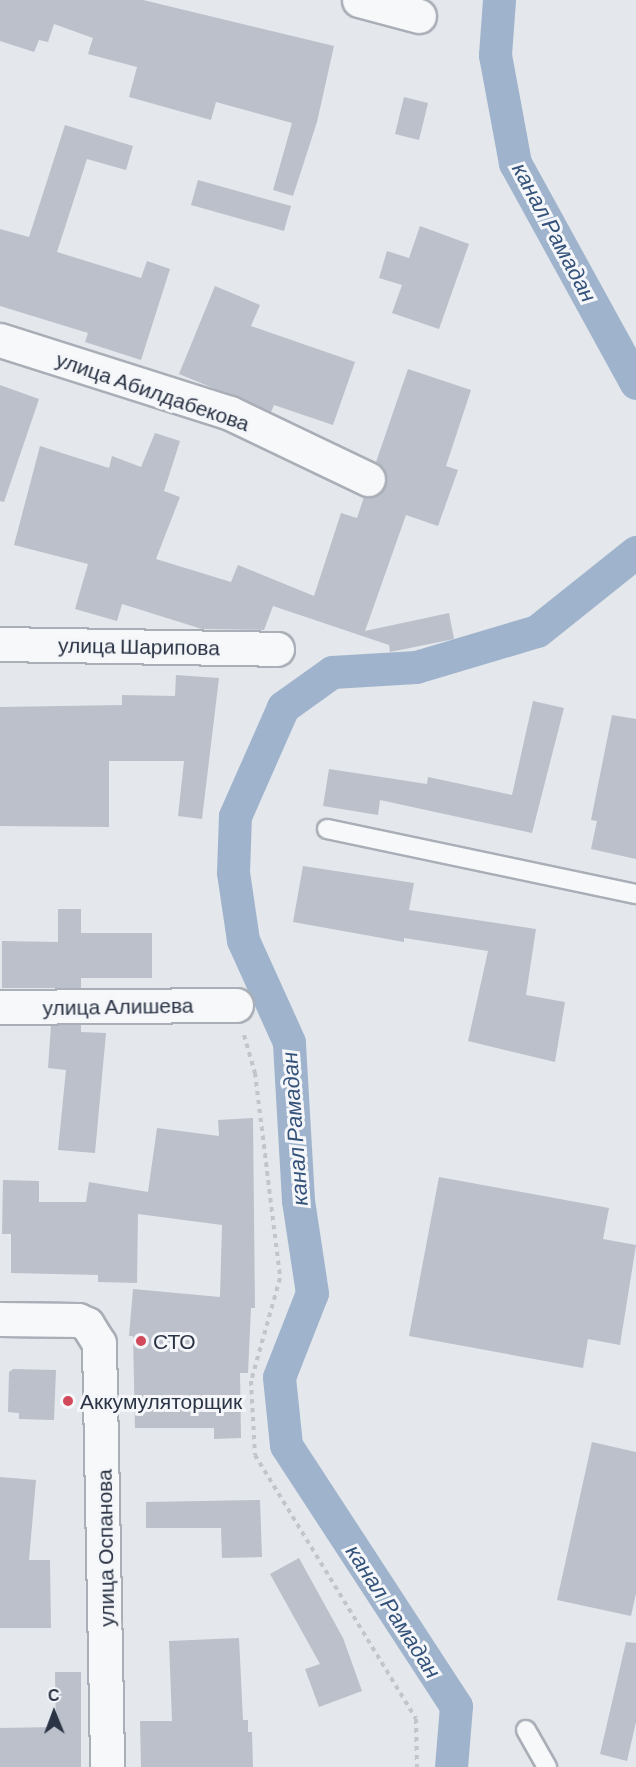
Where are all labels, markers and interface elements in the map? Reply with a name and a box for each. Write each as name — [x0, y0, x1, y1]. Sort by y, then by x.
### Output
water label: канал Рамадан — [507, 158, 603, 306]
street label: улица Абилдабекова — [53, 346, 253, 436]
street label: улица Шарипова — [58, 632, 220, 660]
street label: улица Алишева — [42, 992, 194, 1020]
water label: канал Рамадан — [275, 1051, 313, 1207]
place label: СТО — [153, 1328, 196, 1354]
marker: СТО — [134, 1334, 148, 1348]
place label: Аккумуляторщик — [80, 1388, 242, 1414]
marker: Аккумуляторщик — [61, 1394, 75, 1408]
street label: улица Оспанова — [91, 1469, 119, 1627]
water label: канал Рамадан — [341, 1539, 447, 1683]
north arrow — [24, 1683, 84, 1743]
text: С — [48, 1685, 60, 1704]

